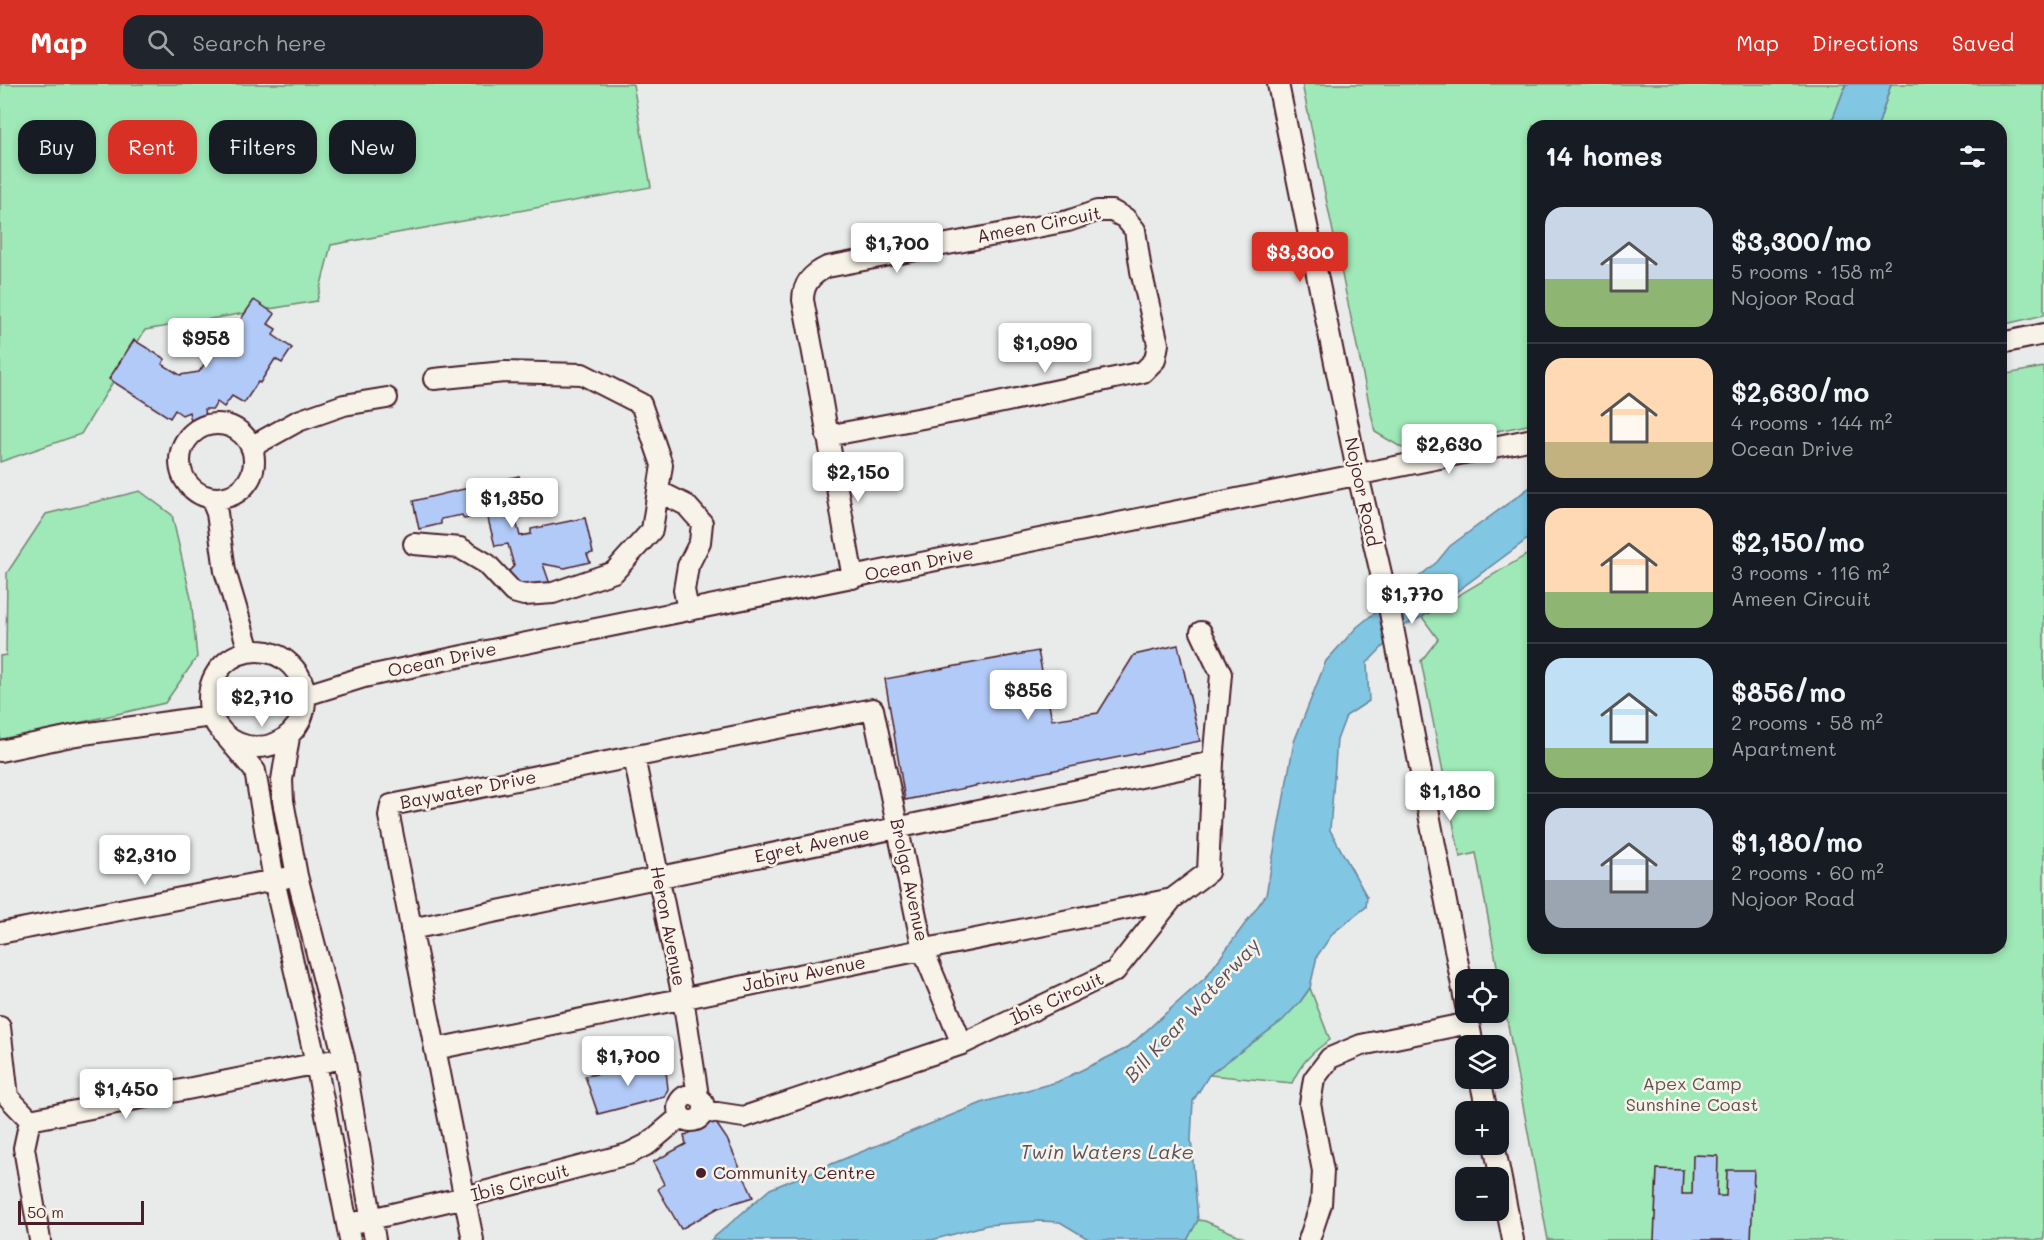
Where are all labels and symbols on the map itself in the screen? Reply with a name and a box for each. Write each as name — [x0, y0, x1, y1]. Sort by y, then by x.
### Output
street label: Ameen Circuit — [975, 200, 1103, 248]
pin: $1,700 — [848, 223, 946, 274]
pin: $3,300 — [1251, 232, 1349, 283]
pin: $958 — [170, 318, 242, 369]
pin: $1,090 — [996, 323, 1094, 374]
pin: $2,630 — [1400, 424, 1498, 475]
street label: Nojoor Road — [1340, 435, 1386, 549]
pin: $2,150 — [809, 452, 907, 503]
pin: $1,350 — [463, 478, 561, 529]
street label: Ocean Drive — [862, 540, 975, 586]
pin: $1,770 — [1363, 574, 1461, 625]
street label: Ocean Drive — [385, 636, 498, 682]
pin: $856 — [992, 670, 1064, 721]
pin: $2,710 — [213, 677, 311, 728]
street label: Baywater Drive — [398, 764, 538, 814]
pin: $1,180 — [1401, 771, 1499, 822]
street label: Brolga Avenue — [885, 816, 935, 943]
street label: Egret Avenue — [752, 820, 871, 868]
pin: $2,310 — [96, 835, 194, 886]
street label: Heron Avenue — [646, 864, 692, 988]
water label: Bill Kear Waterway — [1118, 931, 1265, 1087]
street label: Jabiru Avenue — [740, 949, 867, 997]
street label: Ibis Circuit — [1006, 966, 1107, 1030]
pin: $1,700 — [579, 1036, 677, 1087]
pin: $1,450 — [77, 1069, 175, 1120]
park label: Apex Camp Sunshine Coast — [1626, 1071, 1758, 1116]
water label: Twin Waters Lake — [1020, 1138, 1194, 1164]
street label: Ibis Circuit — [468, 1157, 571, 1207]
place label: Community Centre — [713, 1160, 876, 1184]
marker: Community Centre — [694, 1166, 708, 1180]
scale bar — [18, 1198, 144, 1226]

